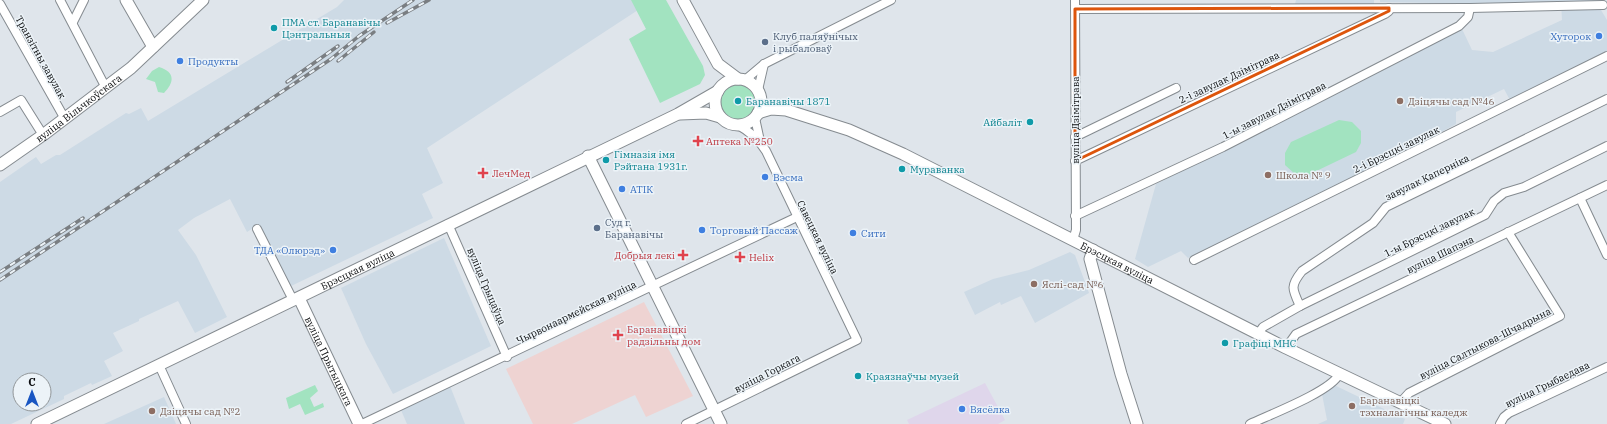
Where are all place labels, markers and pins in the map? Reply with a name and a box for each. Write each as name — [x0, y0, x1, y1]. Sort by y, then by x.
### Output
place label: ПМА ст. Баранавічы Цэнтральныя — [282, 16, 381, 41]
marker: ПМА ст. Баранавічы Цэнтральныя — [269, 23, 279, 33]
place label: Клуб паляўнічых і рыбаловаў — [773, 30, 858, 55]
place label: Хуторок — [1550, 30, 1591, 43]
marker: Хуторок — [1594, 31, 1604, 41]
marker: Клуб паляўнічых і рыбаловаў — [760, 37, 770, 47]
place label: Продукты — [188, 55, 238, 68]
marker: Продукты — [175, 56, 185, 66]
place label: Баранавічы 1871 — [746, 95, 831, 108]
place label: Дзіцячы сад №46 — [1408, 95, 1494, 108]
marker: Баранавічы 1871 — [733, 96, 743, 106]
marker: Дзіцячы сад №46 — [1395, 96, 1405, 106]
place label: Айбаліт — [983, 116, 1022, 129]
marker: Айбаліт — [1025, 117, 1035, 127]
place label: Аптека №250 — [706, 135, 773, 148]
marker: Аптека №250 — [693, 136, 703, 146]
place label: Гімназія імя Рэйтана 1931г. — [614, 148, 688, 173]
marker: Гімназія імя Рэйтана 1931г. — [601, 155, 611, 165]
place label: Мураванка — [910, 163, 965, 176]
marker: Мураванка — [897, 164, 907, 174]
marker: ЛечМед — [477, 167, 489, 179]
place label: ЛечМед — [492, 167, 530, 180]
place label: Школа № 9 — [1276, 169, 1331, 182]
marker: Школа № 9 — [1263, 170, 1273, 180]
place label: Вэсма — [773, 171, 804, 184]
marker: Вэсма — [760, 172, 770, 182]
place label: АТІК — [630, 183, 653, 196]
marker: АТІК — [617, 184, 627, 194]
place label: Суд г. Баранавічы — [605, 216, 663, 241]
marker: Суд г. Баранавічы — [592, 223, 602, 233]
place label: Торговый Пассаж — [710, 224, 798, 237]
marker: Торговый Пассаж — [697, 225, 707, 235]
place label: Сити — [861, 227, 886, 240]
marker: Сити — [848, 228, 858, 238]
place label: ТДА «Олюрэд» — [254, 244, 325, 257]
marker: ТДА «Олюрэд» — [328, 245, 338, 255]
place label: Добрыя лекі — [614, 249, 675, 262]
marker: Добрыя лекі — [678, 250, 688, 260]
marker: Helix — [734, 251, 746, 263]
place label: Helix — [749, 251, 774, 264]
place label: Яслі-сад №6 — [1042, 278, 1103, 291]
marker: Яслі-сад №6 — [1029, 279, 1039, 289]
place label: Баранавіцкі радзільны дом — [627, 323, 701, 348]
marker: Баранавіцкі радзільны дом — [612, 329, 624, 341]
place label: Графіці МНС — [1233, 337, 1296, 350]
marker: Графіці МНС — [1220, 338, 1230, 348]
place label: Краязнаўчы музей — [866, 370, 959, 383]
marker: Краязнаўчы музей — [853, 371, 863, 381]
place label: Баранавіцкі тэхналагічны каледж — [1360, 394, 1467, 419]
marker: Баранавіцкі тэхналагічны каледж — [1347, 401, 1357, 411]
place label: Вясёлка — [970, 403, 1011, 416]
marker: Вясёлка — [957, 404, 967, 414]
place label: Дзіцячы сад №2 — [160, 405, 240, 418]
marker: Дзіцячы сад №2 — [147, 406, 157, 416]

